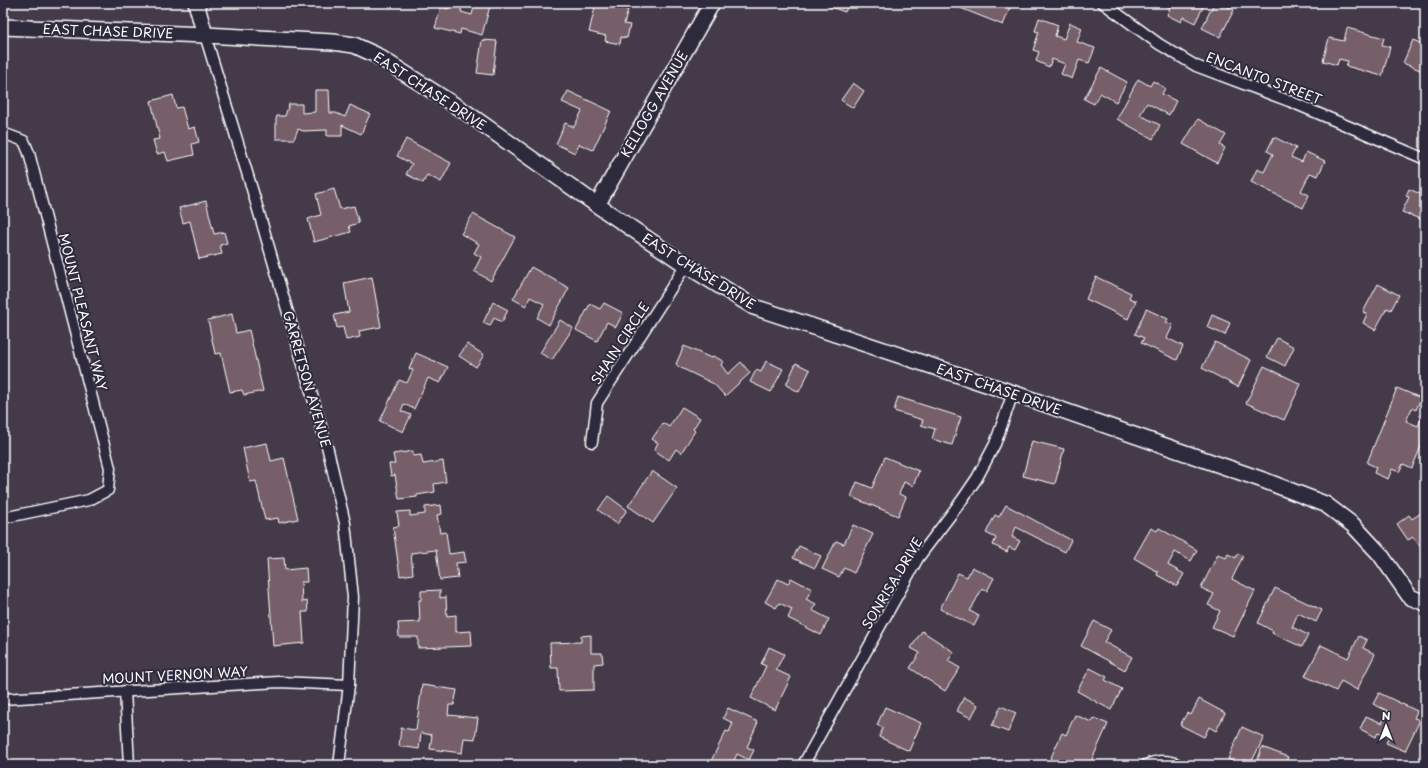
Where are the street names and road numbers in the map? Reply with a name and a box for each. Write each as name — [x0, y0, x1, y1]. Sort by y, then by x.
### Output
street label: EAST CHASE DRIVE — [42, 19, 174, 42]
street label: EAST CHASE DRIVE — [370, 47, 490, 134]
street label: KELLOGG AVENUE — [615, 47, 692, 160]
street label: ENCANTO STREET — [1204, 47, 1325, 108]
street label: EAST CHASE DRIVE — [639, 228, 760, 313]
street label: MOUNT PLEASANT WAY — [55, 231, 112, 393]
street label: SHAIN CIRCLE — [586, 298, 653, 388]
street label: GARRETSON AVENUE — [279, 308, 336, 449]
street label: EAST CHASE DRIVE — [934, 358, 1064, 419]
street label: SONRISA DRIVE — [857, 533, 927, 632]
street label: MOUNT VERNON WAY — [102, 661, 248, 688]

